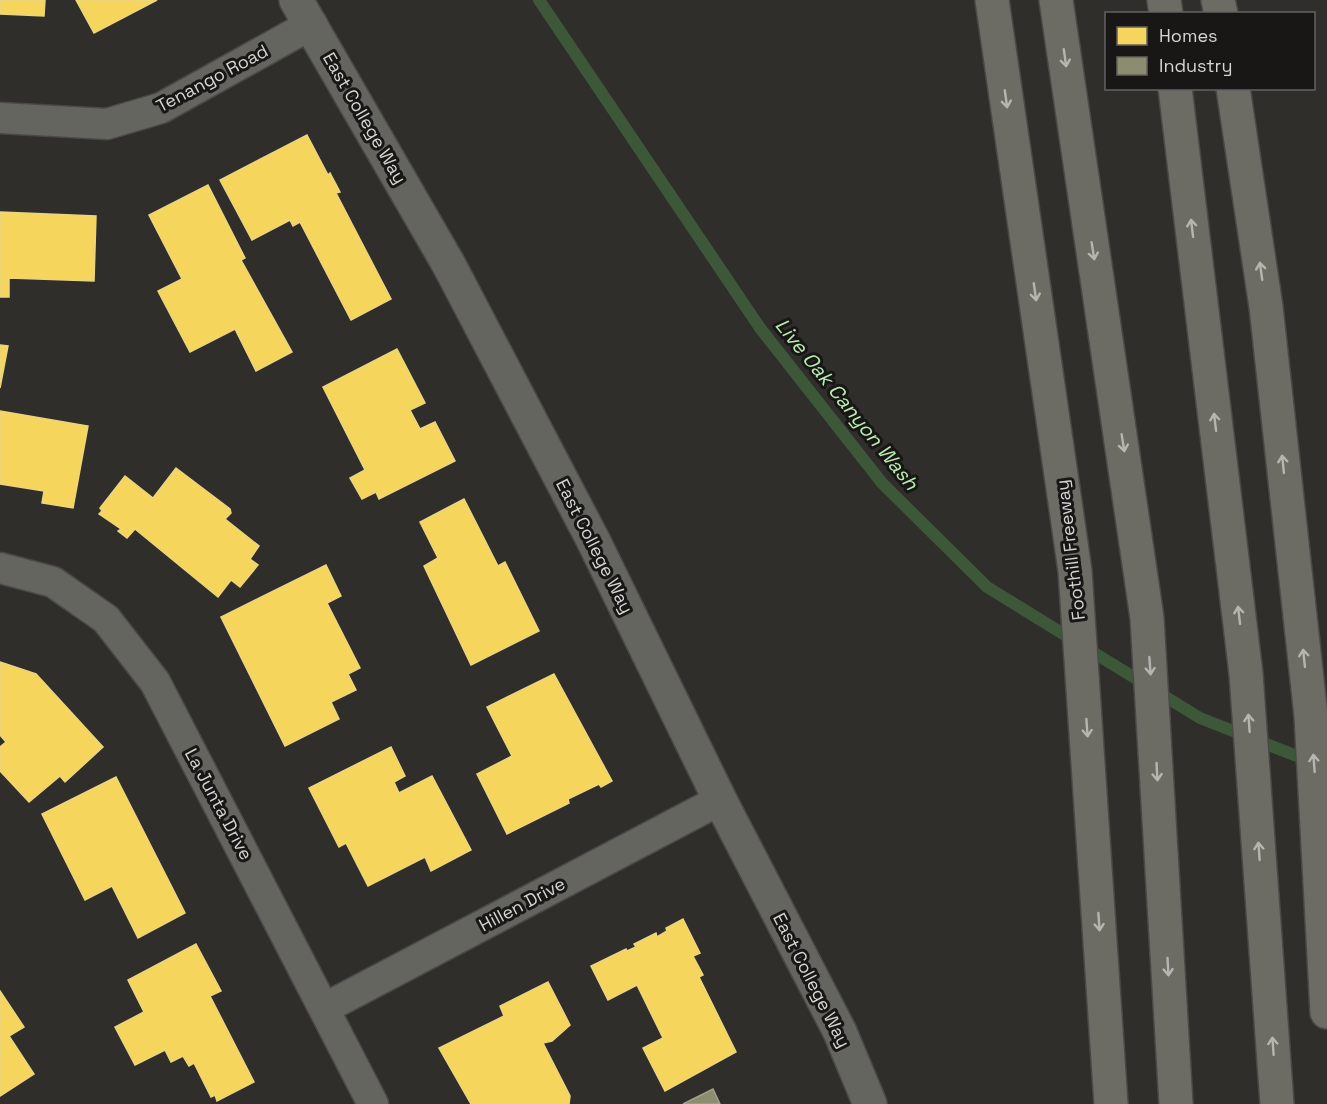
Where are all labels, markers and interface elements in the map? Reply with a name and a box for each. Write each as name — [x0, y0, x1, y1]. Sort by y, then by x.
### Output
legend — [1105, 12, 1315, 90]
text: Homes — [1159, 24, 1218, 47]
street label: Tenango Road — [152, 39, 272, 117]
one-way arrow — [1059, 47, 1070, 67]
street label: East College Way — [318, 48, 412, 188]
text: Industry — [1159, 54, 1232, 77]
one-way arrow — [1001, 89, 1012, 109]
one-way arrow — [1186, 219, 1197, 239]
one-way arrow — [1088, 240, 1099, 260]
one-way arrow — [1255, 261, 1266, 281]
one-way arrow — [1029, 282, 1040, 302]
water label: Live Oak Canyon Wash — [770, 313, 925, 496]
one-way arrow — [1210, 412, 1221, 432]
one-way arrow — [1117, 433, 1128, 453]
one-way arrow — [1277, 455, 1288, 475]
street label: East College Way — [551, 475, 639, 617]
street label: Foothill Freeway — [1050, 478, 1090, 622]
one-way arrow — [1233, 606, 1244, 626]
one-way arrow — [1298, 649, 1309, 669]
one-way arrow — [1145, 655, 1156, 675]
one-way arrow — [1244, 714, 1255, 734]
one-way arrow — [1081, 717, 1092, 737]
street label: La Junta Drive — [180, 744, 258, 864]
one-way arrow — [1308, 754, 1319, 774]
one-way arrow — [1151, 762, 1162, 781]
one-way arrow — [1253, 842, 1264, 862]
street label: Hillen Drive — [475, 872, 569, 936]
street label: East College Way — [768, 909, 856, 1051]
one-way arrow — [1094, 912, 1105, 932]
one-way arrow — [1163, 956, 1174, 976]
one-way arrow — [1267, 1036, 1278, 1056]

